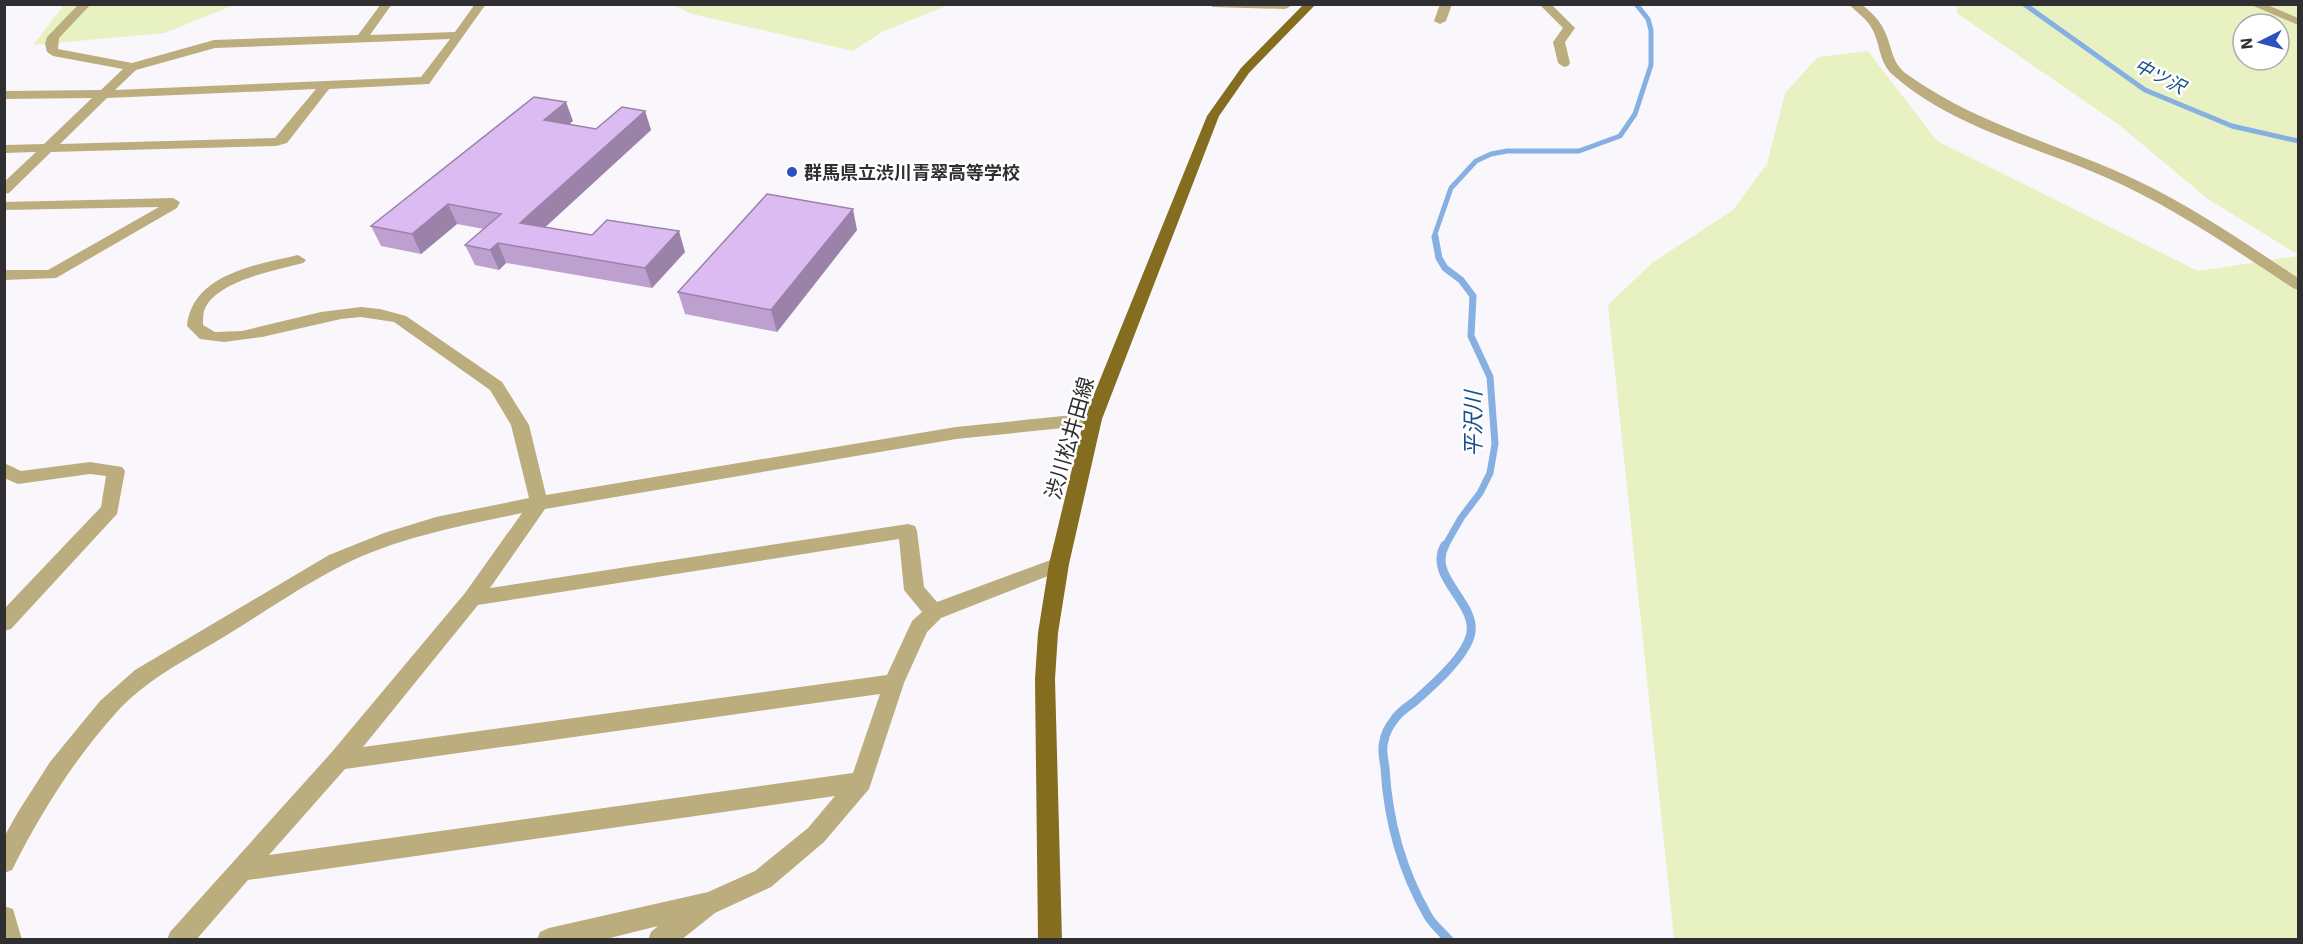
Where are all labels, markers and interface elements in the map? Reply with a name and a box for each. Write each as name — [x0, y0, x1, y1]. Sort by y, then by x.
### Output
north arrow — [2231, 12, 2291, 72]
text: N — [2236, 37, 2257, 50]
water label: 中ツ沢 — [2131, 53, 2191, 99]
place label: 群馬県立渋川青翠高等学校 — [804, 161, 1020, 184]
marker: 群馬県立渋川青翠高等学校 — [785, 165, 799, 179]
street label: 渋川松井田線 — [1038, 374, 1100, 502]
water label: 平沢川 — [1458, 389, 1487, 457]

